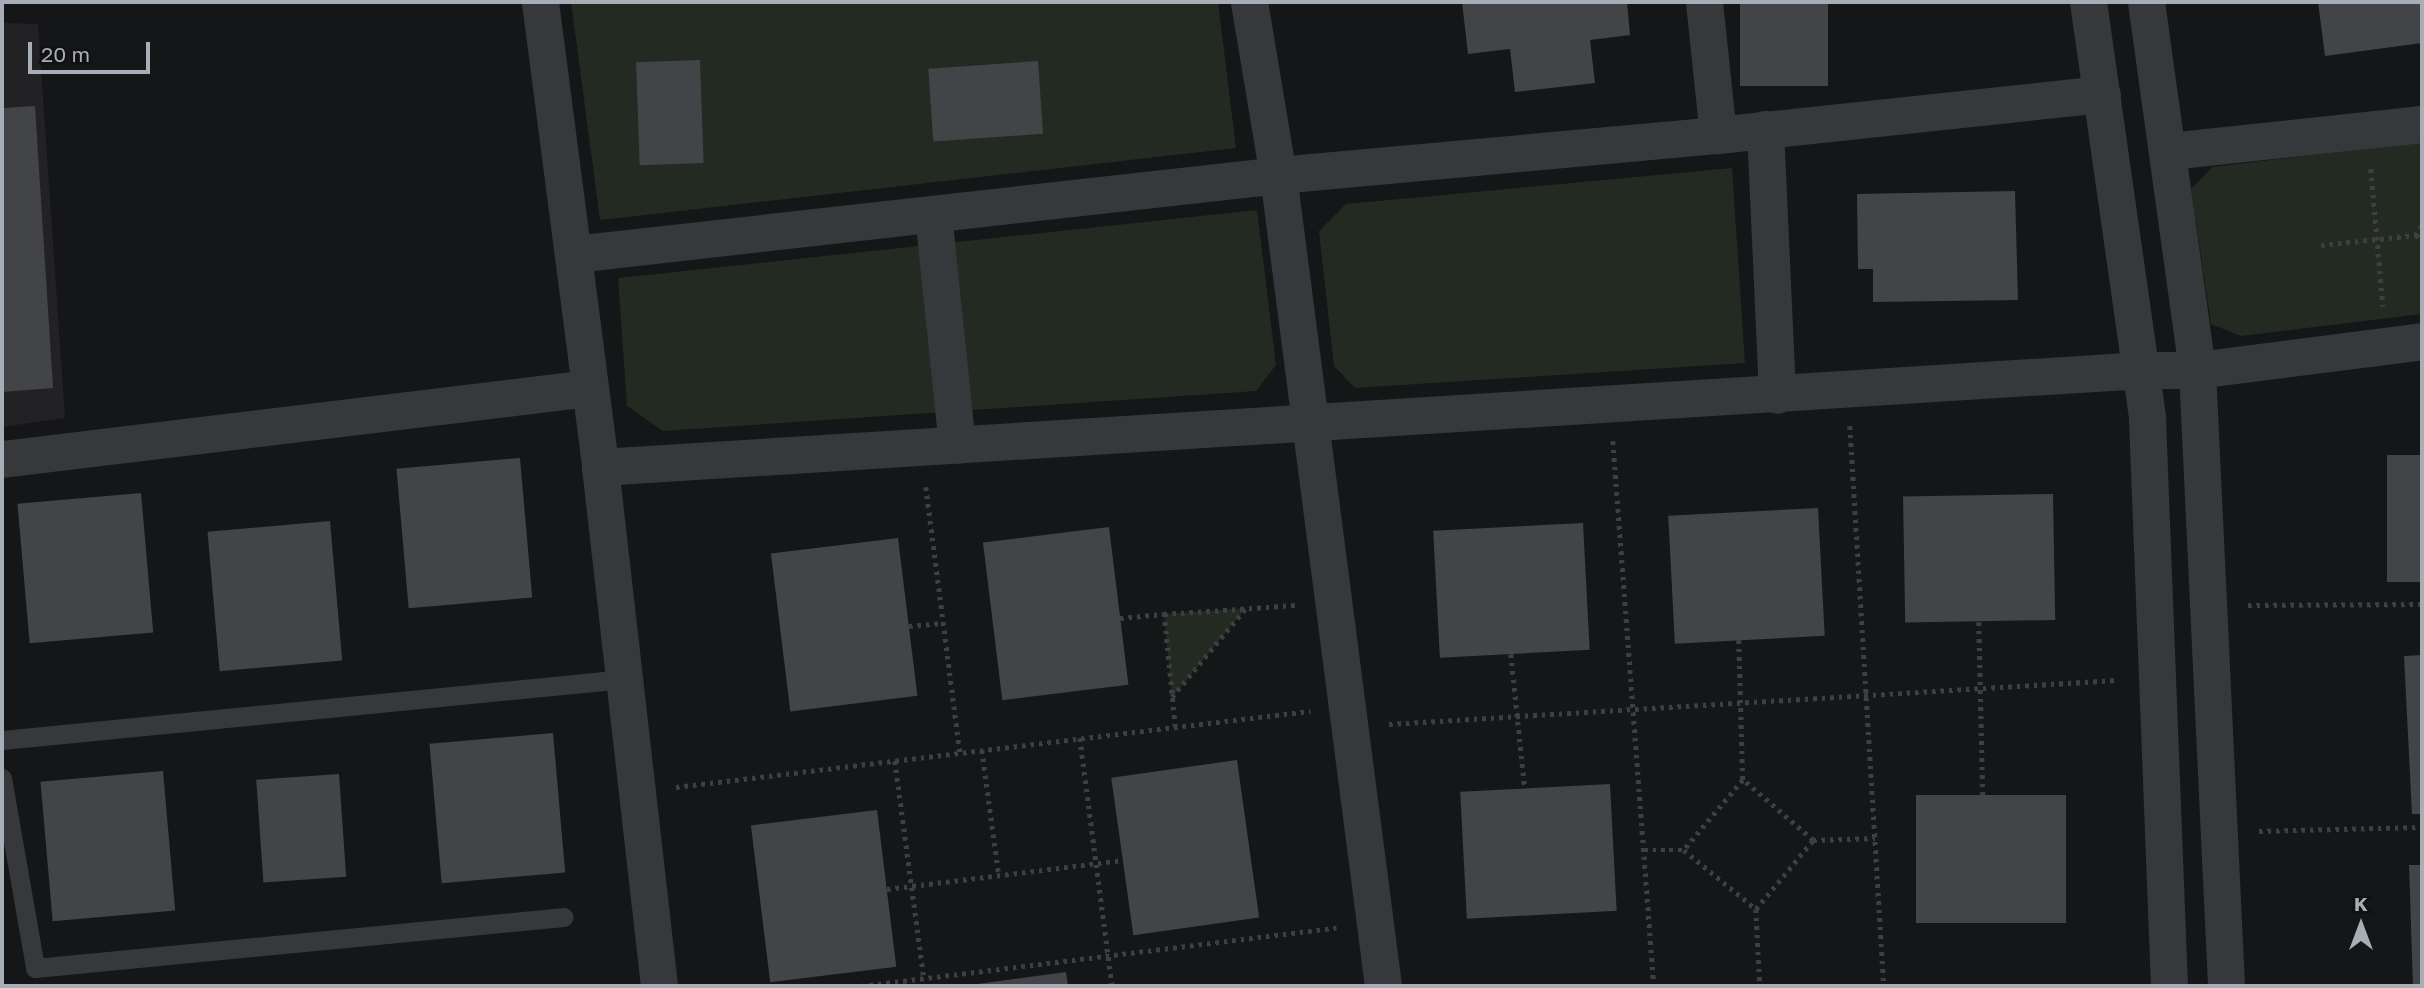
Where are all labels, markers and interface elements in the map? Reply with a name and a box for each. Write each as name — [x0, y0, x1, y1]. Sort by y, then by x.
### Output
scale bar — [32, 28, 154, 72]
text: 20 m — [41, 41, 90, 67]
north arrow — [2326, 890, 2396, 960]
text: K — [2354, 892, 2368, 915]

